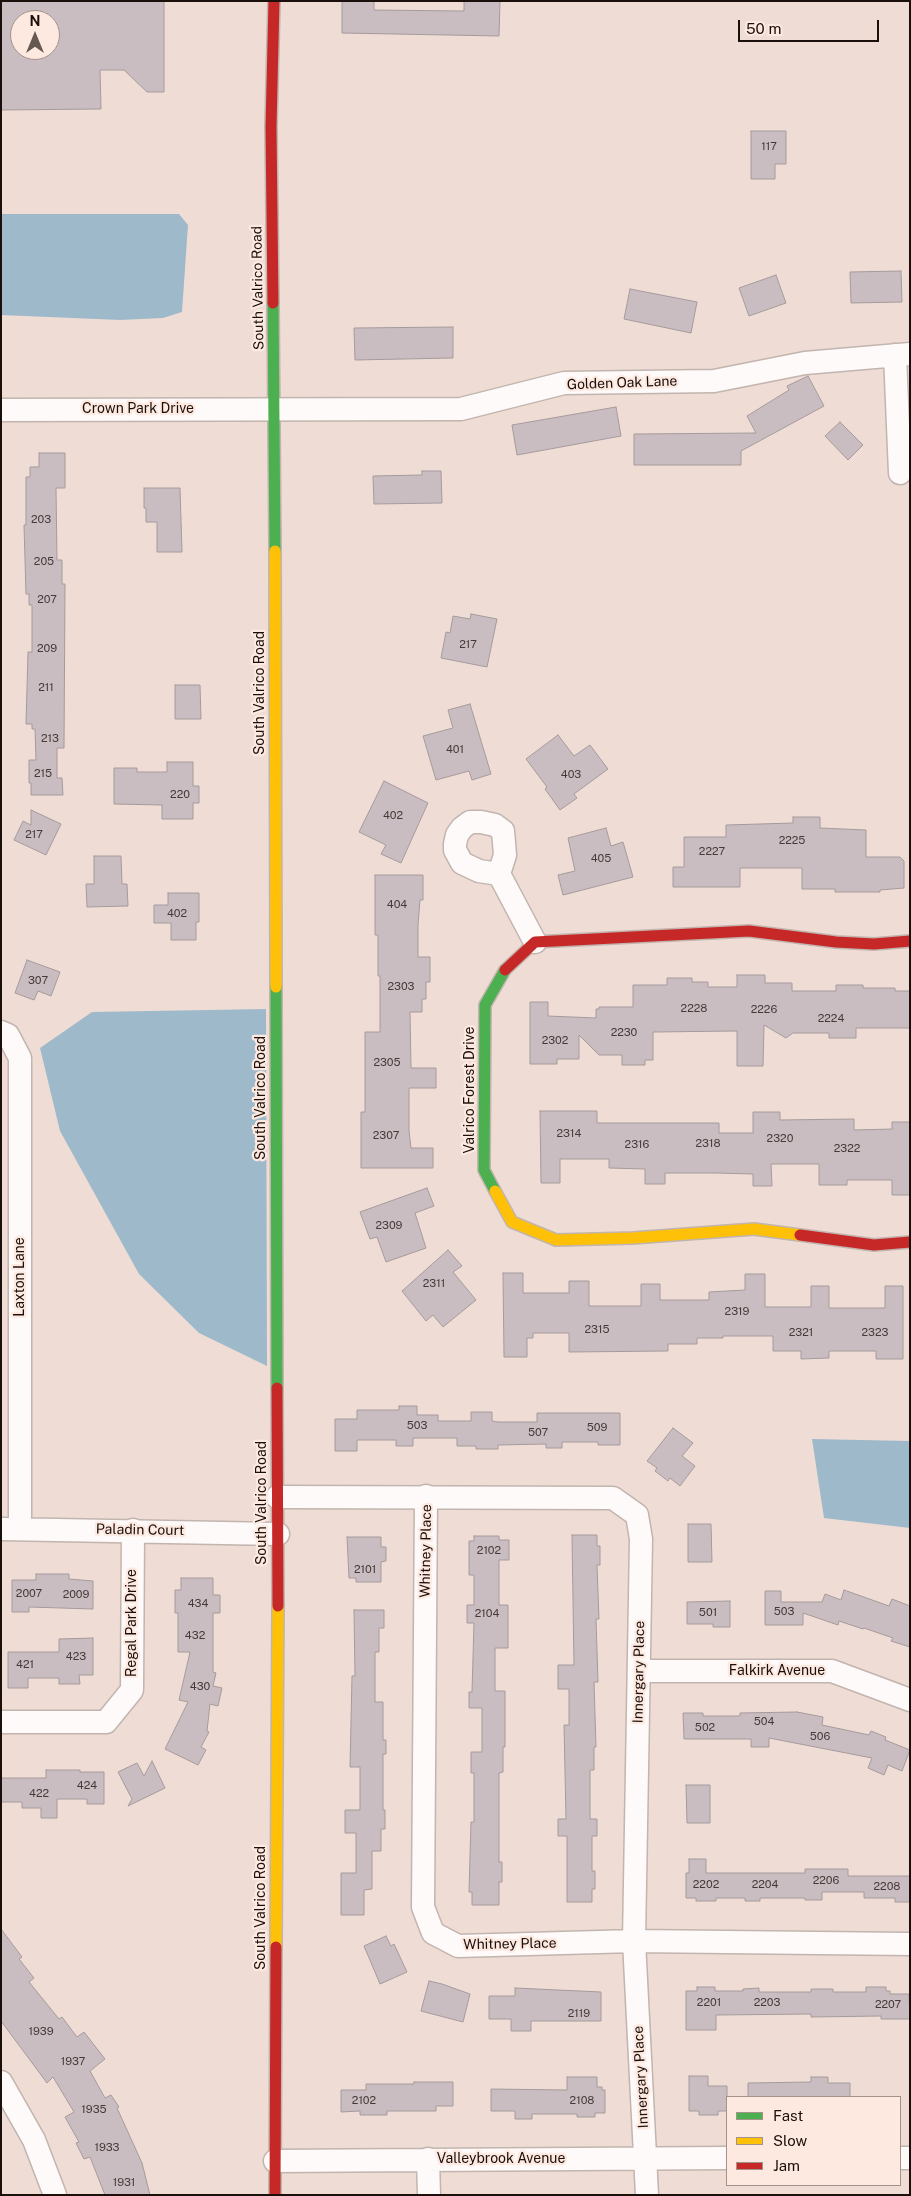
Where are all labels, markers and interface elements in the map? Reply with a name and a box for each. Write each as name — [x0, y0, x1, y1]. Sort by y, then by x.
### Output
north arrow — [10, 10, 60, 60]
scale bar — [741, 10, 882, 42]
text: N — [30, 13, 40, 29]
text: 50 m — [746, 20, 781, 37]
house number: 117 — [761, 140, 777, 154]
street label: South Valrico Road — [249, 226, 267, 350]
street label: Golden Oak Lane — [566, 373, 678, 393]
street label: Crown Park Drive — [82, 401, 194, 417]
house number: 203 — [31, 513, 51, 527]
house number: 205 — [34, 555, 54, 569]
house number: 207 — [37, 593, 57, 607]
street label: South Valrico Road — [252, 631, 268, 755]
house number: 217 — [459, 638, 477, 652]
house number: 209 — [37, 642, 57, 656]
house number: 211 — [38, 681, 54, 695]
house number: 213 — [41, 732, 59, 746]
house number: 401 — [446, 743, 464, 757]
house number: 215 — [34, 767, 52, 781]
house number: 403 — [561, 768, 581, 782]
house number: 220 — [170, 788, 190, 802]
house number: 402 — [383, 809, 403, 823]
house number: 217 — [25, 828, 43, 842]
house number: 2225 — [779, 834, 805, 848]
house number: 2227 — [699, 845, 725, 859]
house number: 405 — [591, 852, 611, 866]
house number: 404 — [387, 898, 407, 912]
house number: 402 — [167, 907, 187, 921]
house number: 307 — [28, 974, 48, 988]
house number: 2303 — [387, 980, 415, 994]
house number: 2228 — [681, 1002, 707, 1016]
house number: 2226 — [751, 1003, 777, 1017]
house number: 2224 — [818, 1012, 844, 1026]
street label: Valrico Forest Drive — [462, 1026, 478, 1154]
house number: 2230 — [611, 1026, 637, 1040]
house number: 2302 — [542, 1034, 568, 1048]
street label: South Valrico Road — [253, 1036, 269, 1160]
house number: 2305 — [373, 1056, 401, 1070]
house number: 2314 — [557, 1127, 581, 1141]
house number: 2307 — [373, 1129, 399, 1143]
house number: 2320 — [767, 1132, 793, 1146]
house number: 2318 — [695, 1137, 721, 1151]
house number: 2316 — [625, 1138, 649, 1152]
house number: 2322 — [834, 1142, 860, 1156]
house number: 2309 — [376, 1219, 402, 1233]
street label: Laxton Lane — [12, 1237, 28, 1317]
house number: 2311 — [423, 1277, 445, 1291]
house number: 2319 — [725, 1305, 749, 1319]
house number: 2315 — [584, 1323, 610, 1337]
house number: 2321 — [789, 1326, 813, 1340]
house number: 2323 — [862, 1326, 888, 1340]
house number: 503 — [407, 1419, 427, 1433]
house number: 509 — [587, 1421, 607, 1435]
house number: 507 — [528, 1426, 548, 1440]
street label: South Valrico Road — [254, 1441, 270, 1565]
street label: Whitney Place — [417, 1504, 435, 1598]
street label: Paladin Court — [96, 1521, 184, 1539]
house number: 2102 — [477, 1544, 501, 1558]
house number: 2101 — [354, 1563, 376, 1577]
street label: Regal Park Drive — [124, 1569, 140, 1677]
house number: 2007 — [16, 1587, 42, 1601]
house number: 2009 — [63, 1588, 89, 1602]
house number: 434 — [188, 1597, 208, 1611]
house number: 503 — [774, 1605, 794, 1619]
house number: 501 — [699, 1606, 717, 1620]
house number: 2104 — [475, 1607, 499, 1621]
street label: Innergary Place — [630, 1621, 648, 1723]
house number: 432 — [185, 1629, 205, 1643]
house number: 423 — [66, 1650, 86, 1664]
house number: 421 — [16, 1658, 34, 1672]
street label: Falkirk Avenue — [729, 1663, 825, 1679]
house number: 430 — [190, 1680, 210, 1694]
house number: 504 — [754, 1715, 774, 1729]
house number: 502 — [695, 1721, 715, 1735]
house number: 506 — [810, 1730, 830, 1744]
house number: 424 — [77, 1779, 97, 1793]
house number: 422 — [29, 1787, 49, 1801]
street label: South Valrico Road — [253, 1846, 269, 1970]
house number: 2206 — [813, 1874, 839, 1888]
house number: 2202 — [693, 1878, 719, 1892]
house number: 2204 — [752, 1878, 778, 1892]
house number: 2208 — [874, 1880, 900, 1894]
street label: Whitney Place — [463, 1935, 557, 1953]
house number: 2201 — [697, 1996, 721, 2010]
house number: 2203 — [754, 1996, 780, 2010]
house number: 2207 — [875, 1998, 901, 2012]
house number: 2119 — [568, 2007, 590, 2021]
house number: 1939 — [28, 2025, 54, 2039]
street label: Innergary Place — [630, 2025, 652, 2129]
house number: 1937 — [61, 2055, 85, 2069]
house number: 2102 — [352, 2094, 376, 2108]
house number: 2108 — [570, 2094, 594, 2108]
legend — [726, 2096, 901, 2186]
house number: 1935 — [81, 2103, 107, 2117]
text: Fast — [773, 2107, 803, 2124]
text: Slow — [773, 2132, 807, 2149]
house number: 1933 — [94, 2141, 120, 2155]
street label: Valleybrook Avenue — [437, 2151, 565, 2167]
text: Jam — [773, 2157, 800, 2174]
house number: 1931 — [113, 2176, 135, 2190]

